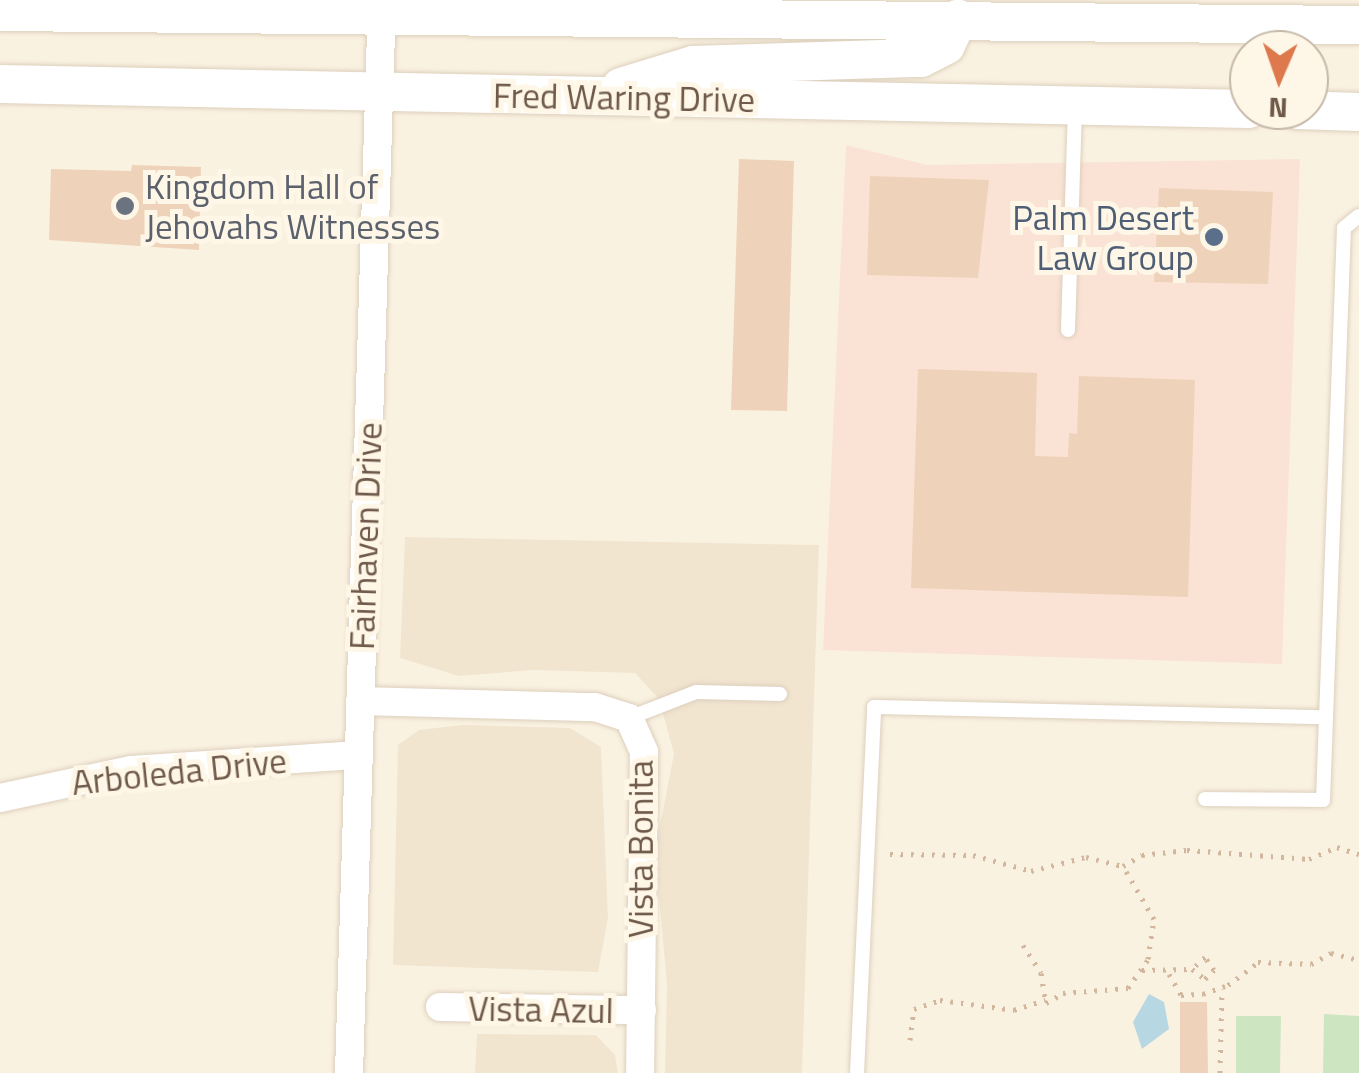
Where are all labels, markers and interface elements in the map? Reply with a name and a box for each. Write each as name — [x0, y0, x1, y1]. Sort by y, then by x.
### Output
north arrow — [1229, 30, 1329, 130]
street label: Fred Waring Drive — [493, 74, 755, 120]
text: N — [1268, 87, 1288, 130]
place label: Kingdom Hall of Jehovahs Witnesses — [145, 165, 440, 247]
marker: Kingdom Hall of Jehovahs Witnesses — [114, 195, 136, 217]
place label: Palm Desert Law Group — [1012, 196, 1194, 278]
marker: Palm Desert Law Group — [1203, 226, 1225, 248]
street label: Fairhaven Drive — [340, 421, 390, 651]
street label: Arboleda Drive — [69, 739, 289, 803]
street label: Vista Bonita — [619, 760, 661, 938]
street label: Vista Azul — [468, 987, 614, 1031]

